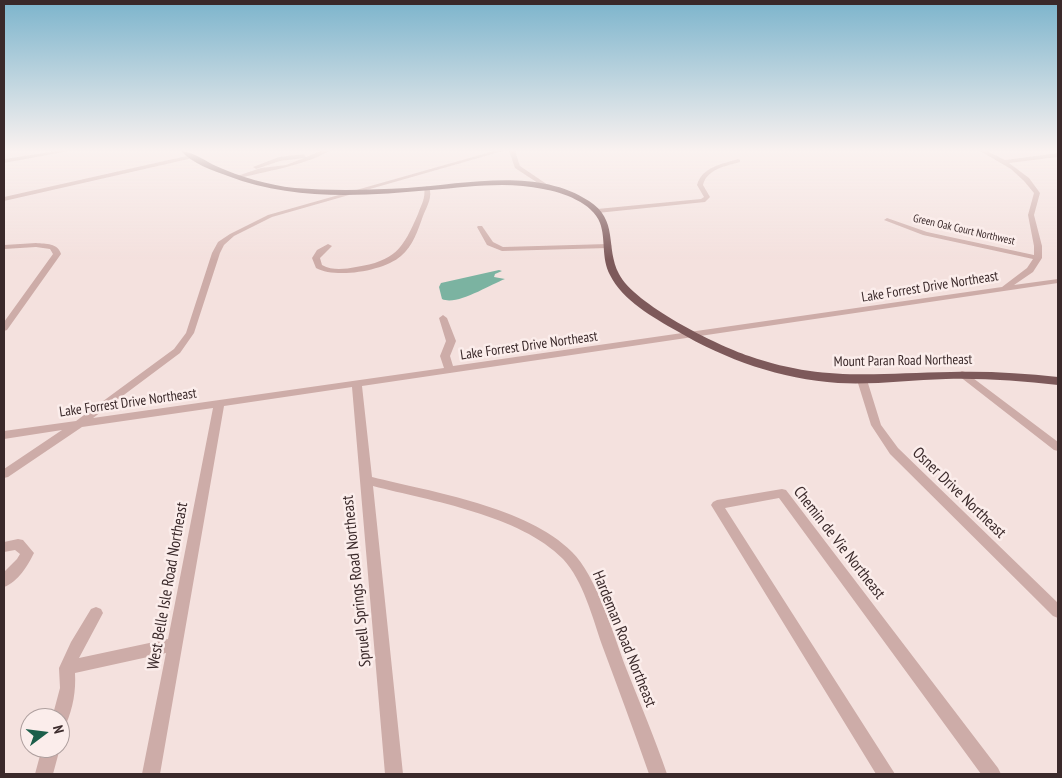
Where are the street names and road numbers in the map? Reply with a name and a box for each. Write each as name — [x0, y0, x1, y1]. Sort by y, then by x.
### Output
street label: Green Oak Court Northwest — [912, 212, 1016, 248]
street label: Lake Forrest Drive Northeast — [860, 268, 1000, 306]
street label: Lake Forrest Drive Northeast — [459, 328, 599, 364]
street label: Mount Paran Road Northeast — [834, 351, 972, 371]
street label: Lake Forrest Drive Northeast — [58, 385, 198, 421]
street label: Osner Drive Northeast — [908, 444, 1010, 542]
street label: Chemin de Vie Northeast — [789, 483, 889, 603]
street label: Spruell Springs Road Northeast — [338, 494, 376, 668]
street label: West Belle Isle Road Northeast — [144, 501, 192, 671]
street label: Hardeman Road Northeast — [588, 568, 660, 710]

